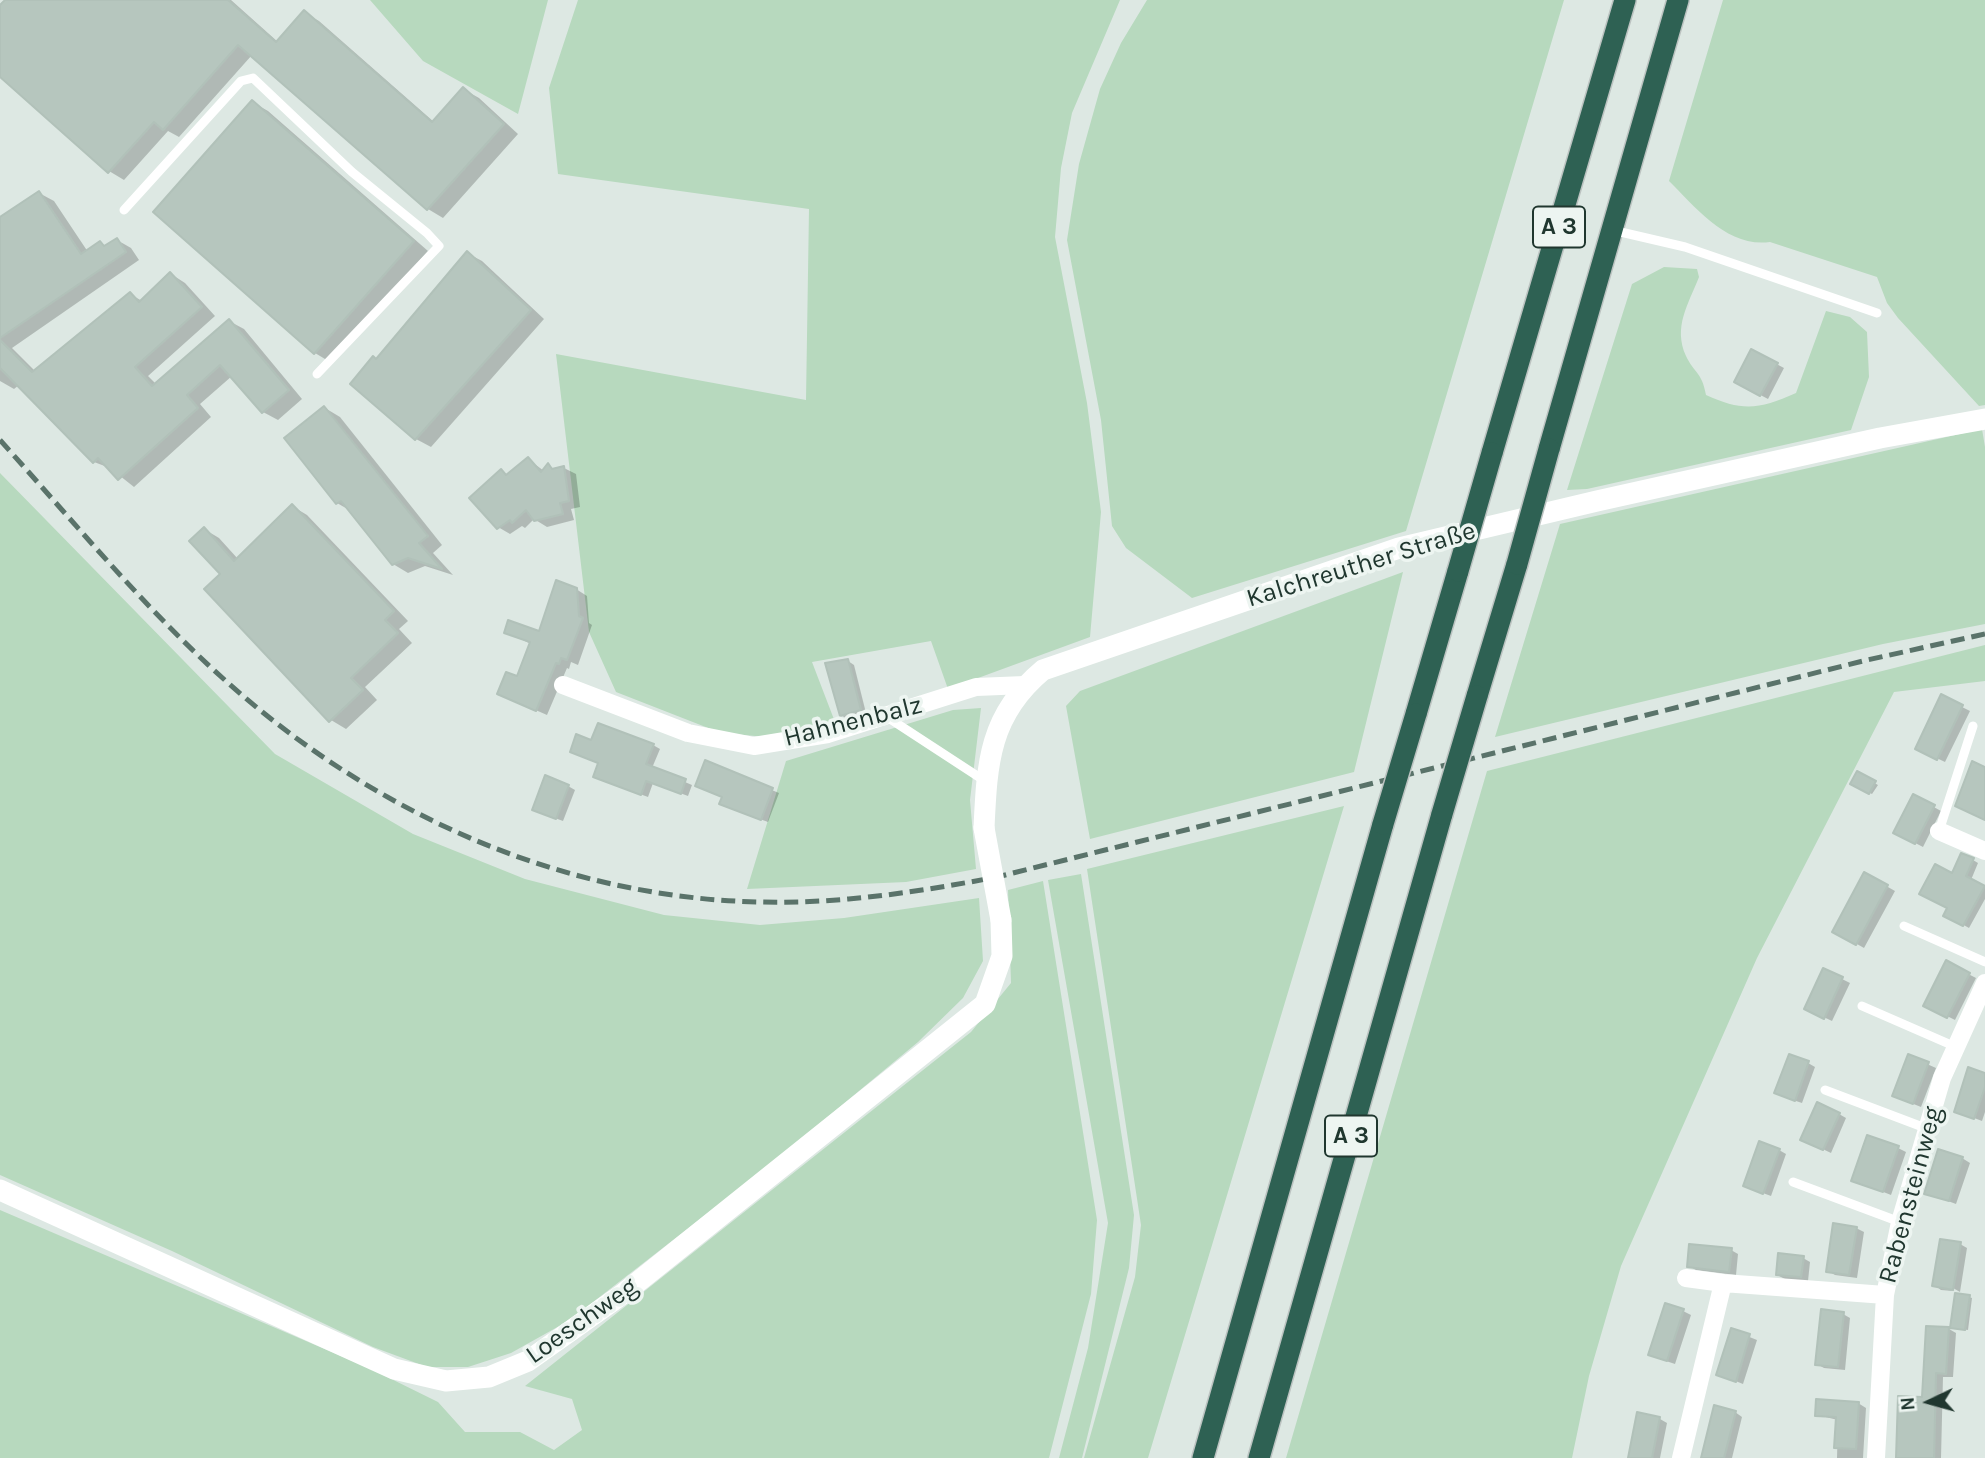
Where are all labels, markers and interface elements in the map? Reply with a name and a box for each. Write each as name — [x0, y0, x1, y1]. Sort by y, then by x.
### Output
road number: A 3 — [1533, 207, 1585, 248]
street label: Kalchreuther Straße — [1243, 515, 1479, 615]
street label: Hahnenbalz — [781, 690, 925, 754]
street label: Rabensteinweg — [1872, 1103, 1950, 1287]
road number: A 3 — [1325, 1116, 1377, 1156]
street label: Loeschweg — [520, 1271, 644, 1371]
north arrow — [1894, 1367, 1964, 1437]
text: N — [1897, 1396, 1920, 1412]

